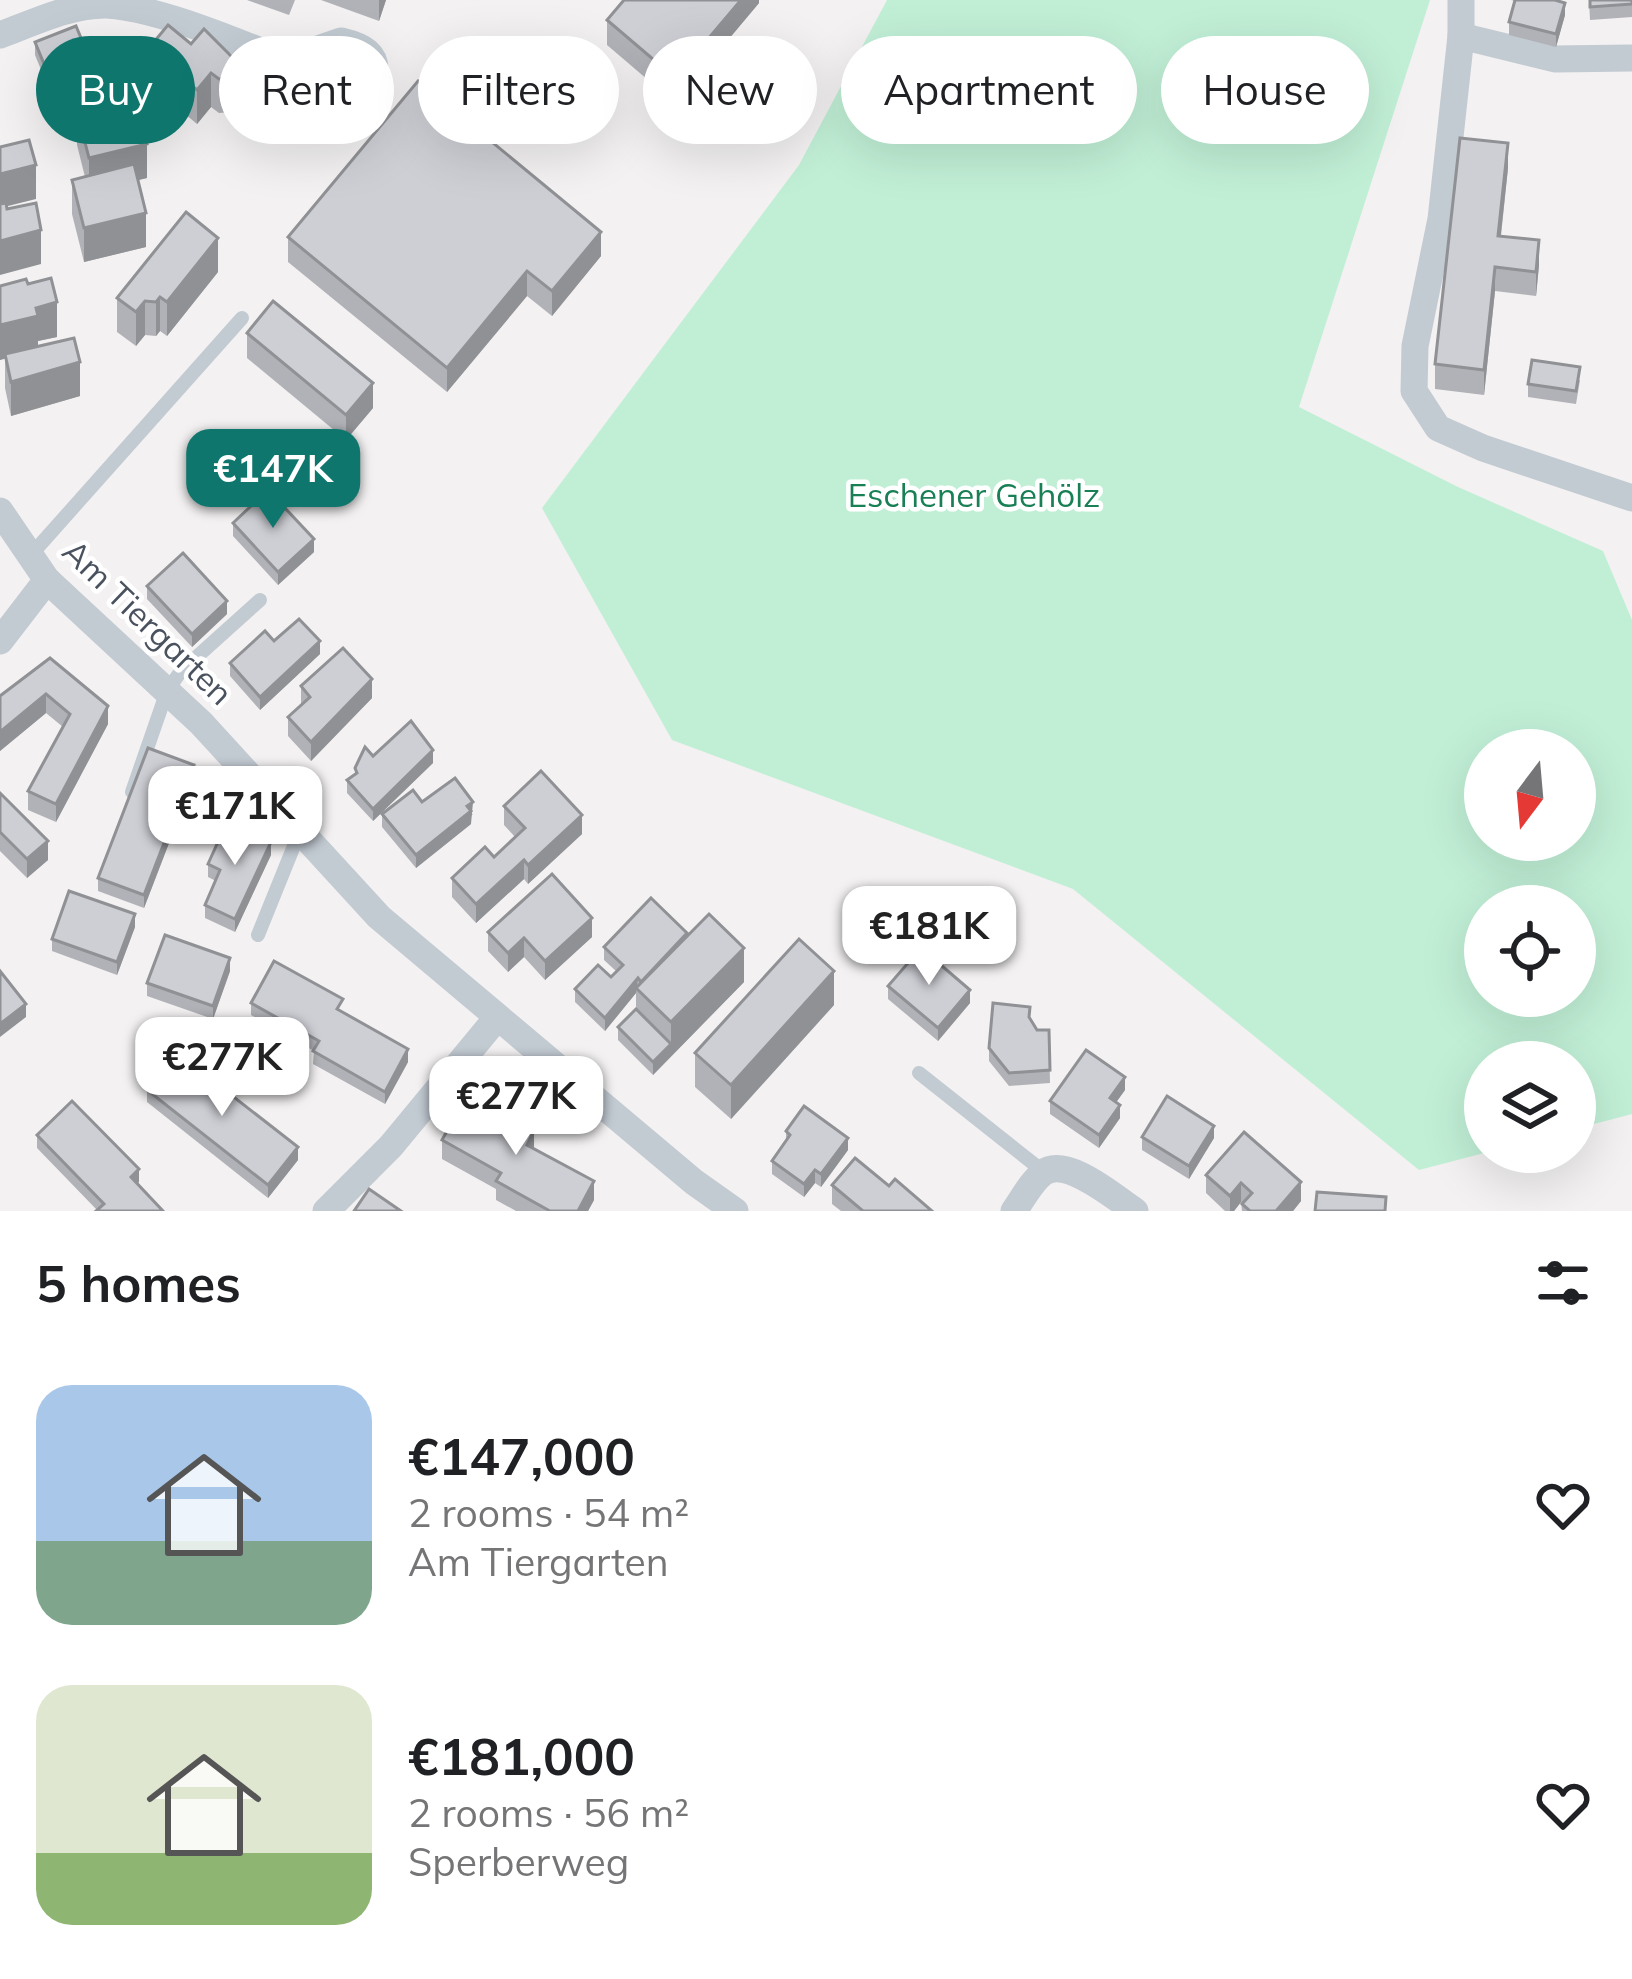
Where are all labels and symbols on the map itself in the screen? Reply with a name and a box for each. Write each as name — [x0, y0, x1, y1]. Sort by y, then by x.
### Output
pin: €147K — [189, 429, 357, 531]
park label: Eschener Gehölz — [848, 474, 1100, 515]
street label: Am Tiergarten — [55, 530, 242, 713]
north arrow — [1464, 729, 1596, 861]
pin: €171K — [151, 766, 319, 868]
pin: €181K — [845, 886, 1013, 988]
pin: €277K — [138, 1017, 306, 1119]
pin: €277K — [432, 1056, 600, 1158]

